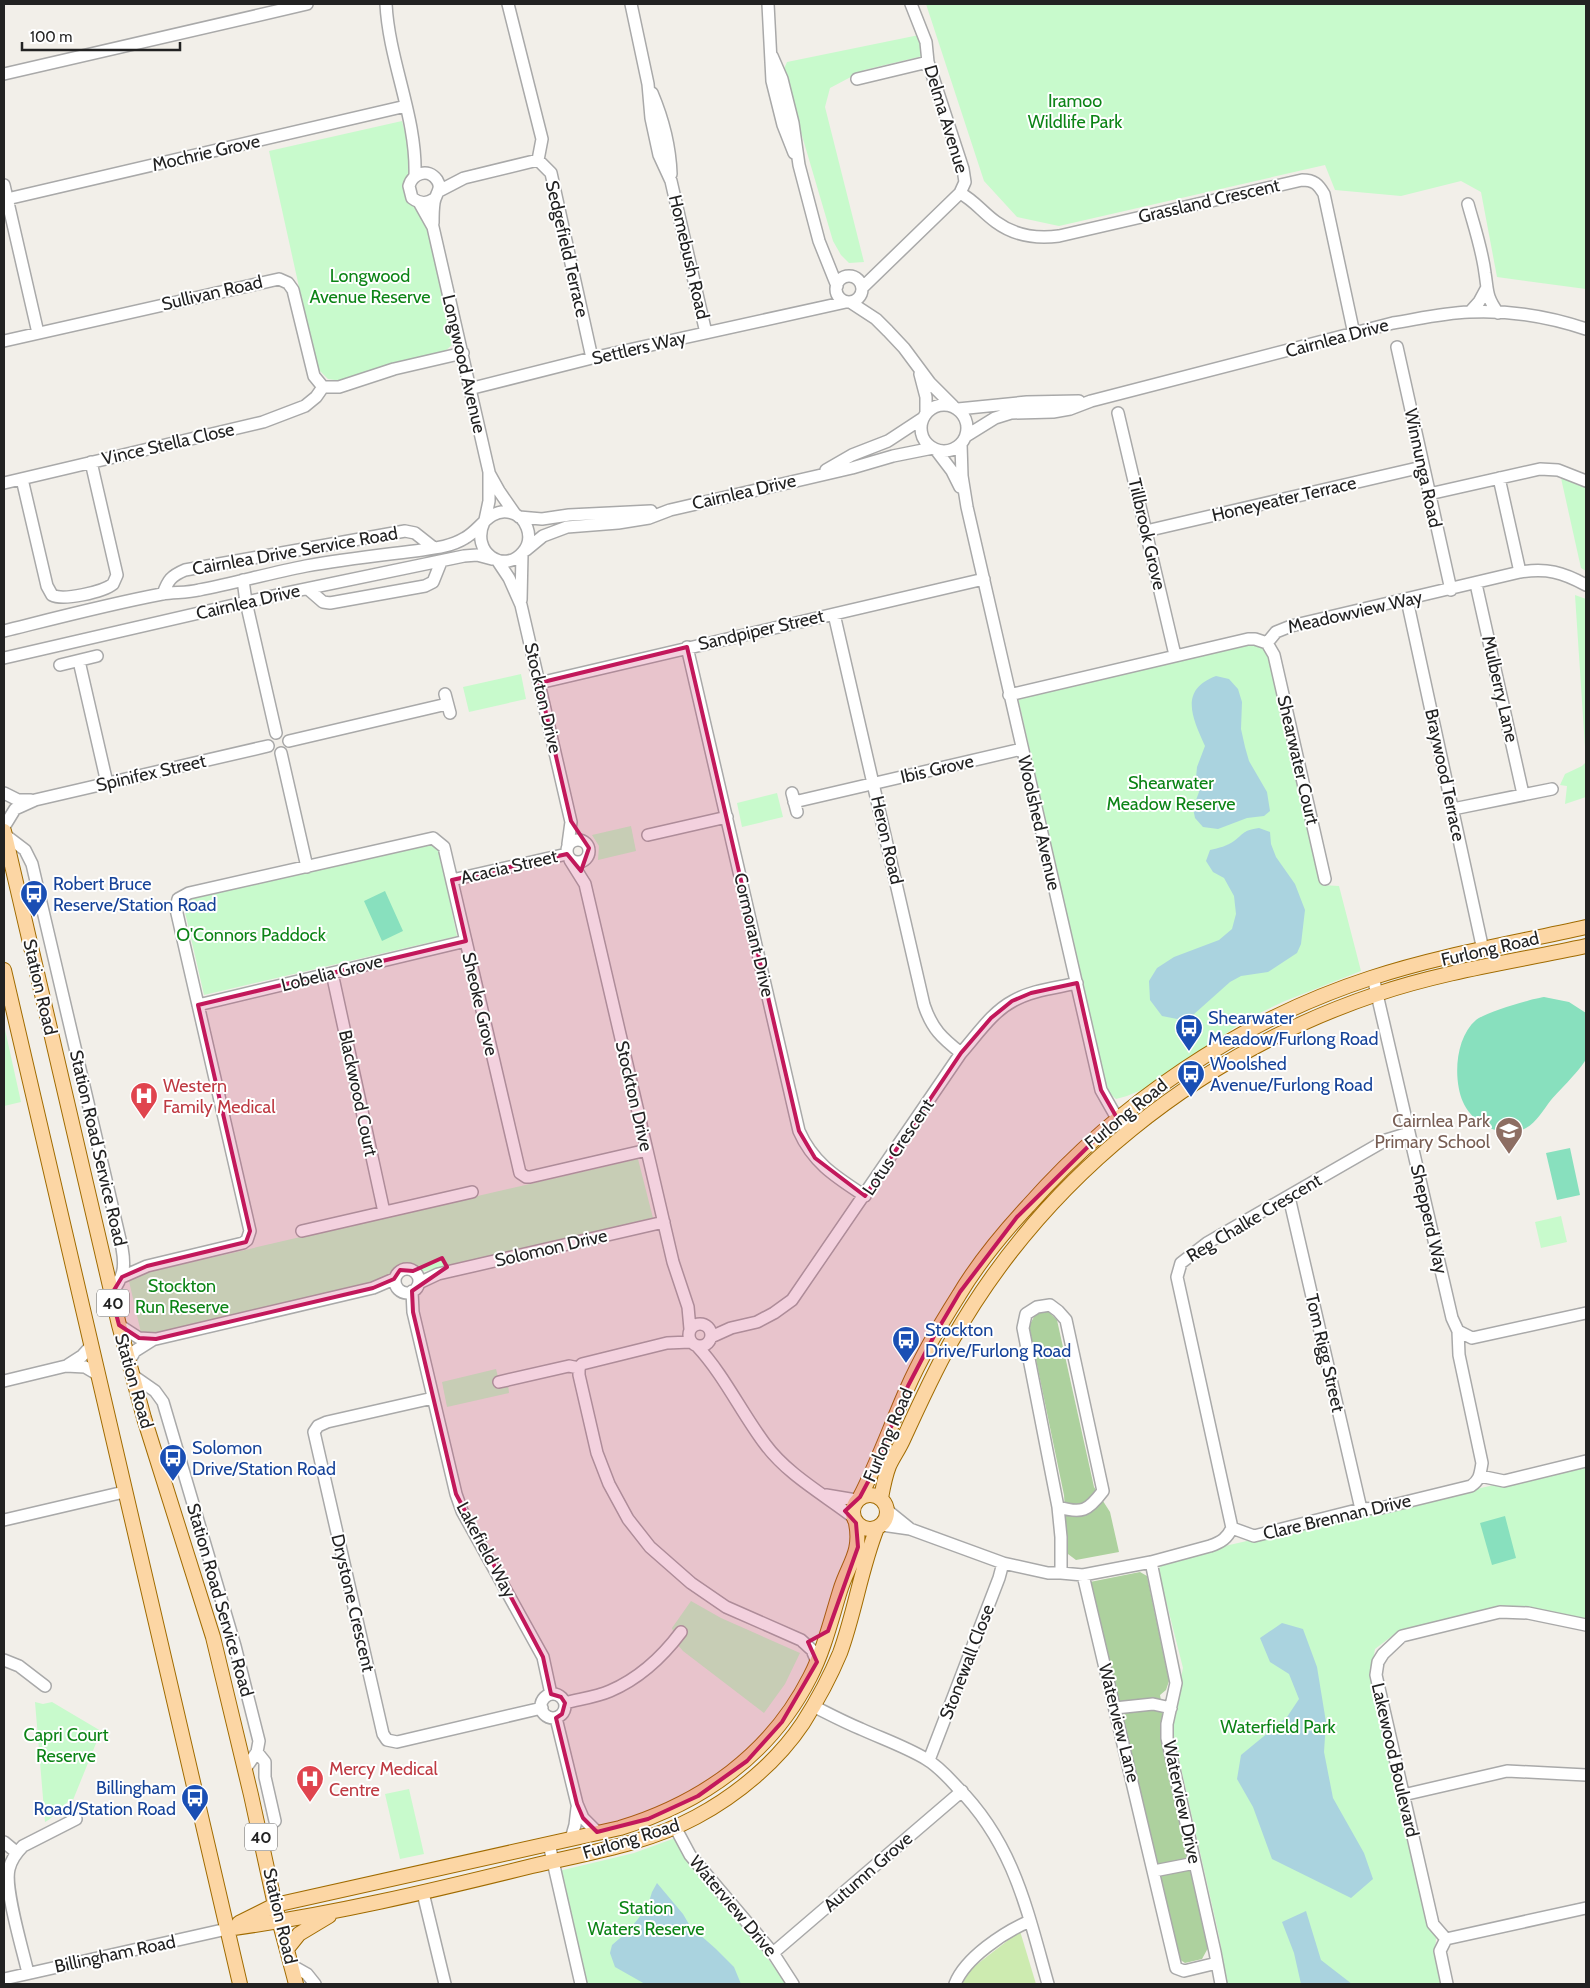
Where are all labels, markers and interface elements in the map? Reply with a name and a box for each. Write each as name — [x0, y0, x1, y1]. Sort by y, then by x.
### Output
scale bar — [22, 20, 180, 52]
text: 100 m — [30, 28, 72, 46]
street label: Delma Avenue — [919, 62, 973, 176]
park label: Iramoo Wildlife Park — [1028, 90, 1123, 133]
street label: Mochrie Grove — [150, 130, 262, 176]
street label: Grassland Crescent — [1136, 174, 1282, 228]
street label: Sedgefield Terrace — [541, 178, 593, 320]
street label: Homebush Road — [664, 193, 714, 321]
park label: Longwood Avenue Reserve — [309, 265, 431, 308]
street label: Sullivan Road — [159, 271, 265, 315]
street label: Longwood Avenue — [437, 293, 491, 435]
street label: Cairnlea Drive — [1283, 314, 1391, 362]
street label: Settlers Way — [590, 326, 688, 370]
street label: Winnunga Road — [1400, 406, 1446, 530]
street label: Vince Stella Close — [100, 418, 236, 470]
street label: Cairnlea Drive — [690, 469, 798, 515]
street label: Honeyeater Terrace — [1210, 472, 1358, 526]
street label: Tillbrook Grove — [1123, 476, 1171, 592]
street label: Cairnlea Drive Service Road — [191, 522, 399, 580]
street label: Cairnlea Drive — [194, 579, 302, 625]
street label: Meadowview Way — [1285, 586, 1425, 638]
street label: Sandpiper Street — [696, 605, 826, 655]
street label: Mulberry Lane — [1477, 634, 1523, 744]
street label: Stockton Drive — [520, 641, 566, 755]
street label: Shearwater Court — [1272, 693, 1324, 827]
street label: Braywood Terrace — [1420, 707, 1470, 843]
street label: Spinifex Street — [94, 750, 208, 796]
street label: Ibis Grove — [898, 750, 976, 788]
street label: Woolshed Avenue — [1013, 753, 1065, 893]
park label: Shearwater Meadow Reserve — [1106, 772, 1236, 815]
street label: Heron Road — [866, 794, 908, 886]
street label: Acacia Street — [458, 845, 560, 889]
street label: Cormorant Drive — [729, 871, 779, 999]
place label: Robert Bruce Reserve/Station Road — [53, 873, 217, 916]
bus stop icon: Robert Bruce Reserve/Station Road — [19, 879, 49, 918]
park label: O'Connors Paddock — [176, 924, 327, 946]
street label: Furlong Road — [1439, 927, 1541, 971]
street label: Station Road — [18, 937, 62, 1037]
street label: Lobelia Grove — [279, 950, 385, 996]
street label: Sheoke Grove — [457, 950, 503, 1058]
place label: Shearwater Meadow/Furlong Road — [1208, 1007, 1378, 1050]
bus stop icon: Shearwater Meadow/Furlong Road — [1174, 1013, 1204, 1052]
street label: Blackwood Court — [334, 1028, 382, 1158]
street label: Stockton Drive — [611, 1039, 657, 1153]
street label: Station Road Service Road — [65, 1048, 131, 1248]
place label: Woolshed Avenue/Furlong Road — [1210, 1053, 1373, 1096]
bus stop icon: Woolshed Avenue/Furlong Road — [1176, 1059, 1206, 1098]
street label: Furlong Road — [1080, 1074, 1172, 1154]
place label: Western Family Medical — [163, 1075, 276, 1118]
hospital icon: Western Family Medical — [129, 1081, 159, 1120]
street label: Lotus Crescent — [858, 1094, 938, 1200]
place label: Cairnlea Park Primary School — [1375, 1110, 1491, 1153]
school or university icon: Cairnlea Park Primary School — [1494, 1116, 1524, 1155]
street label: Shepperd Way — [1406, 1162, 1452, 1276]
street label: Reg Chalke Crescent — [1182, 1169, 1326, 1267]
street label: Solomon Drive — [493, 1224, 609, 1272]
park label: Stockton Run Reserve — [135, 1275, 229, 1318]
road number: 40 — [97, 1290, 129, 1316]
street label: Tom Rigg Street — [1301, 1292, 1349, 1414]
place label: Stockton Drive/Furlong Road — [925, 1319, 1071, 1362]
bus stop icon: Stockton Drive/Furlong Road — [891, 1325, 921, 1364]
street label: Station Road — [110, 1331, 158, 1431]
street label: Furlong Road — [858, 1385, 918, 1485]
place label: Solomon Drive/Station Road — [192, 1437, 336, 1480]
bus stop icon: Solomon Drive/Station Road — [158, 1443, 188, 1482]
street label: Clare Brennan Drive — [1261, 1489, 1413, 1545]
street label: Lakefield Way — [452, 1498, 520, 1602]
street label: Station Road Service Road — [182, 1501, 258, 1699]
street label: Drystone Crescent — [326, 1532, 380, 1674]
street label: Stonewall Close — [935, 1601, 999, 1723]
street label: Waterview Lane — [1094, 1661, 1144, 1785]
street label: Lakewood Boulevard — [1367, 1681, 1423, 1839]
park label: Waterfield Park — [1220, 1716, 1337, 1738]
park label: Capri Court Reserve — [23, 1724, 109, 1767]
street label: Waterview Drive — [1158, 1739, 1206, 1865]
place label: Mercy Medical Centre — [329, 1758, 439, 1801]
hospital icon: Mercy Medical Centre — [295, 1764, 325, 1803]
place label: Billingham Road/Station Road — [33, 1777, 176, 1820]
bus stop icon: Billingham Road/Station Road — [180, 1783, 210, 1822]
street label: Furlong Road — [580, 1814, 682, 1864]
road number: 40 — [245, 1824, 277, 1850]
street label: Autumn Grove — [819, 1827, 917, 1917]
street label: Waterview Drive — [684, 1851, 782, 1961]
street label: Station Road — [258, 1866, 302, 1966]
park label: Station Waters Reserve — [587, 1897, 705, 1940]
street label: Billingham Road — [53, 1930, 177, 1978]

